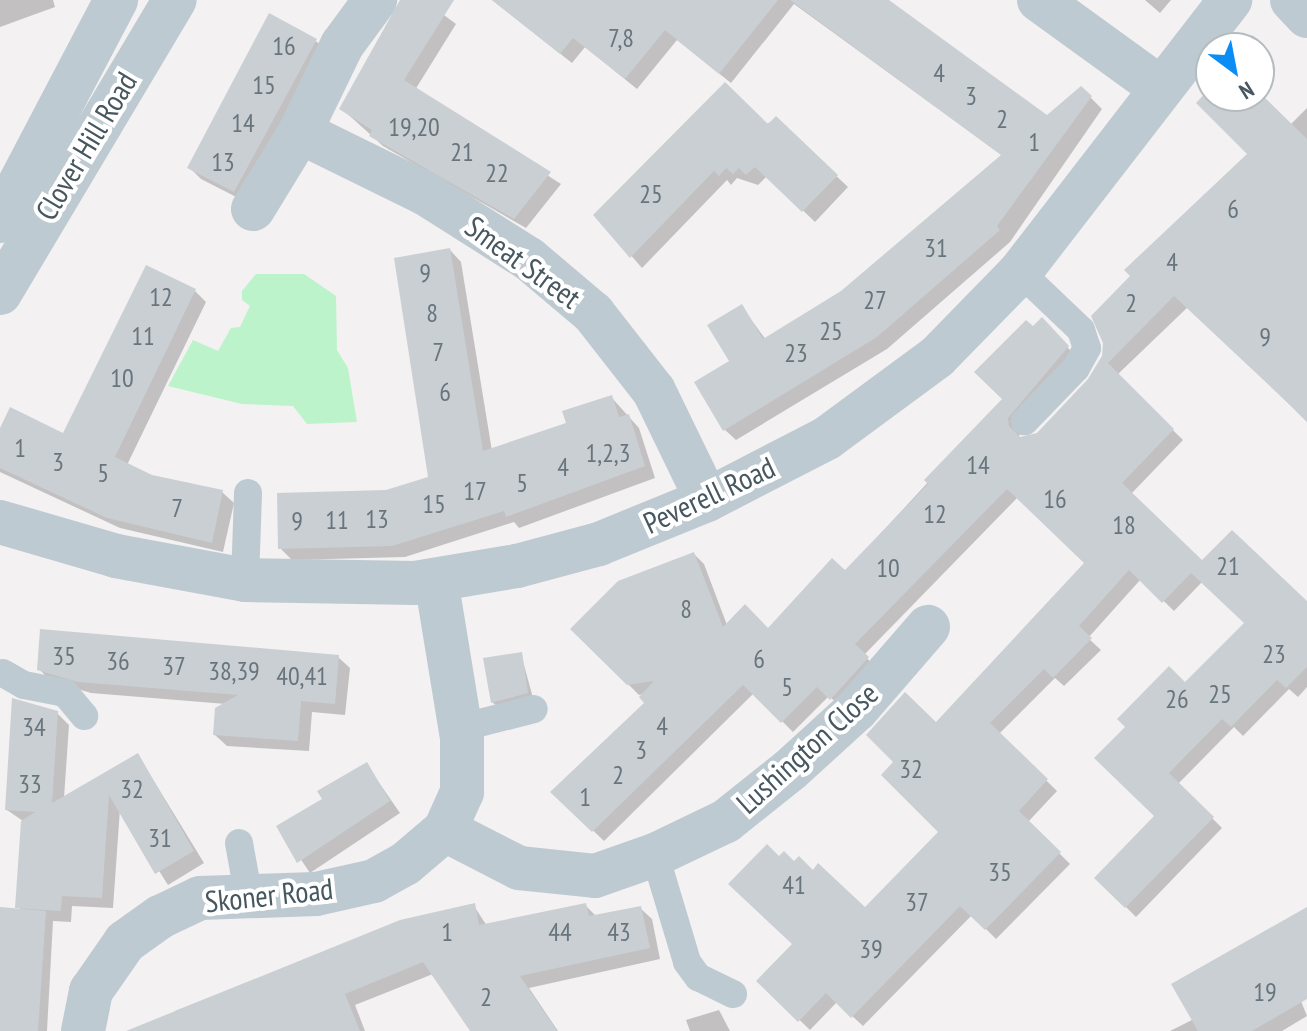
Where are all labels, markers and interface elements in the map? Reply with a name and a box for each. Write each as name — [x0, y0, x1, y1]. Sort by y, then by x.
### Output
house number: 7,8 — [608, 22, 634, 54]
house number: 16 — [272, 30, 296, 62]
north arrow — [1195, 32, 1275, 112]
house number: 4 — [933, 57, 945, 89]
street label: Clover Hill Road — [28, 66, 144, 226]
house number: 15 — [252, 69, 276, 101]
text: N — [1234, 76, 1259, 106]
house number: 3 — [965, 80, 977, 112]
house number: 2 — [996, 103, 1008, 135]
house number: 14 — [231, 107, 255, 139]
house number: 19,20 — [388, 111, 440, 143]
house number: 1 — [1028, 126, 1040, 158]
house number: 21 — [450, 136, 474, 168]
house number: 13 — [211, 146, 235, 178]
house number: 22 — [485, 157, 509, 189]
house number: 25 — [639, 178, 663, 210]
house number: 6 — [1227, 193, 1239, 225]
street label: Smeat Street — [458, 208, 588, 316]
house number: 31 — [924, 232, 948, 264]
house number: 4 — [1166, 246, 1178, 278]
house number: 9 — [419, 257, 431, 289]
house number: 12 — [149, 281, 173, 313]
house number: 27 — [863, 284, 887, 316]
house number: 2 — [1125, 287, 1137, 319]
house number: 8 — [426, 297, 438, 329]
house number: 25 — [819, 315, 843, 347]
house number: 11 — [131, 320, 155, 352]
house number: 9 — [1259, 321, 1271, 353]
house number: 7 — [432, 336, 444, 368]
house number: 23 — [784, 337, 808, 369]
house number: 10 — [110, 362, 134, 394]
house number: 6 — [439, 376, 451, 408]
house number: 1 — [14, 432, 26, 464]
house number: 1,2,3 — [586, 437, 630, 469]
house number: 3 — [52, 446, 64, 478]
street label: Peverell Road — [638, 449, 780, 541]
house number: 14 — [966, 449, 990, 481]
house number: 4 — [557, 451, 569, 483]
house number: 5 — [97, 457, 109, 489]
house number: 5 — [516, 467, 528, 499]
house number: 17 — [463, 475, 487, 507]
house number: 16 — [1043, 483, 1067, 515]
house number: 15 — [422, 488, 446, 520]
house number: 7 — [171, 492, 183, 524]
house number: 12 — [923, 498, 947, 530]
house number: 13 — [365, 503, 389, 535]
house number: 11 — [325, 504, 349, 536]
house number: 9 — [291, 505, 303, 537]
house number: 18 — [1112, 509, 1136, 541]
house number: 21 — [1216, 550, 1240, 582]
house number: 10 — [876, 552, 900, 584]
house number: 8 — [680, 593, 692, 625]
house number: 23 — [1262, 638, 1286, 670]
house number: 35 — [52, 640, 76, 672]
house number: 6 — [753, 643, 765, 675]
house number: 36 — [106, 645, 130, 677]
house number: 37 — [162, 650, 186, 682]
house number: 38,39 — [208, 655, 260, 687]
house number: 40,41 — [276, 660, 328, 692]
house number: 5 — [781, 671, 793, 703]
street label: Lushington Close — [729, 675, 885, 821]
house number: 25 — [1208, 678, 1232, 710]
house number: 26 — [1165, 683, 1189, 715]
house number: 4 — [656, 710, 668, 742]
house number: 34 — [22, 711, 46, 743]
house number: 3 — [635, 734, 647, 766]
house number: 32 — [899, 753, 923, 785]
house number: 2 — [612, 759, 624, 791]
house number: 33 — [18, 768, 42, 800]
house number: 32 — [120, 773, 144, 805]
house number: 1 — [579, 781, 591, 813]
house number: 31 — [148, 822, 172, 854]
house number: 35 — [988, 856, 1012, 888]
house number: 41 — [782, 869, 806, 901]
street label: Skoner Road — [203, 870, 335, 920]
house number: 37 — [905, 886, 929, 918]
house number: 1 — [441, 916, 453, 948]
house number: 44 — [548, 916, 572, 948]
house number: 43 — [607, 916, 631, 948]
house number: 39 — [859, 933, 883, 965]
house number: 19 — [1253, 976, 1277, 1008]
house number: 2 — [480, 981, 492, 1013]

